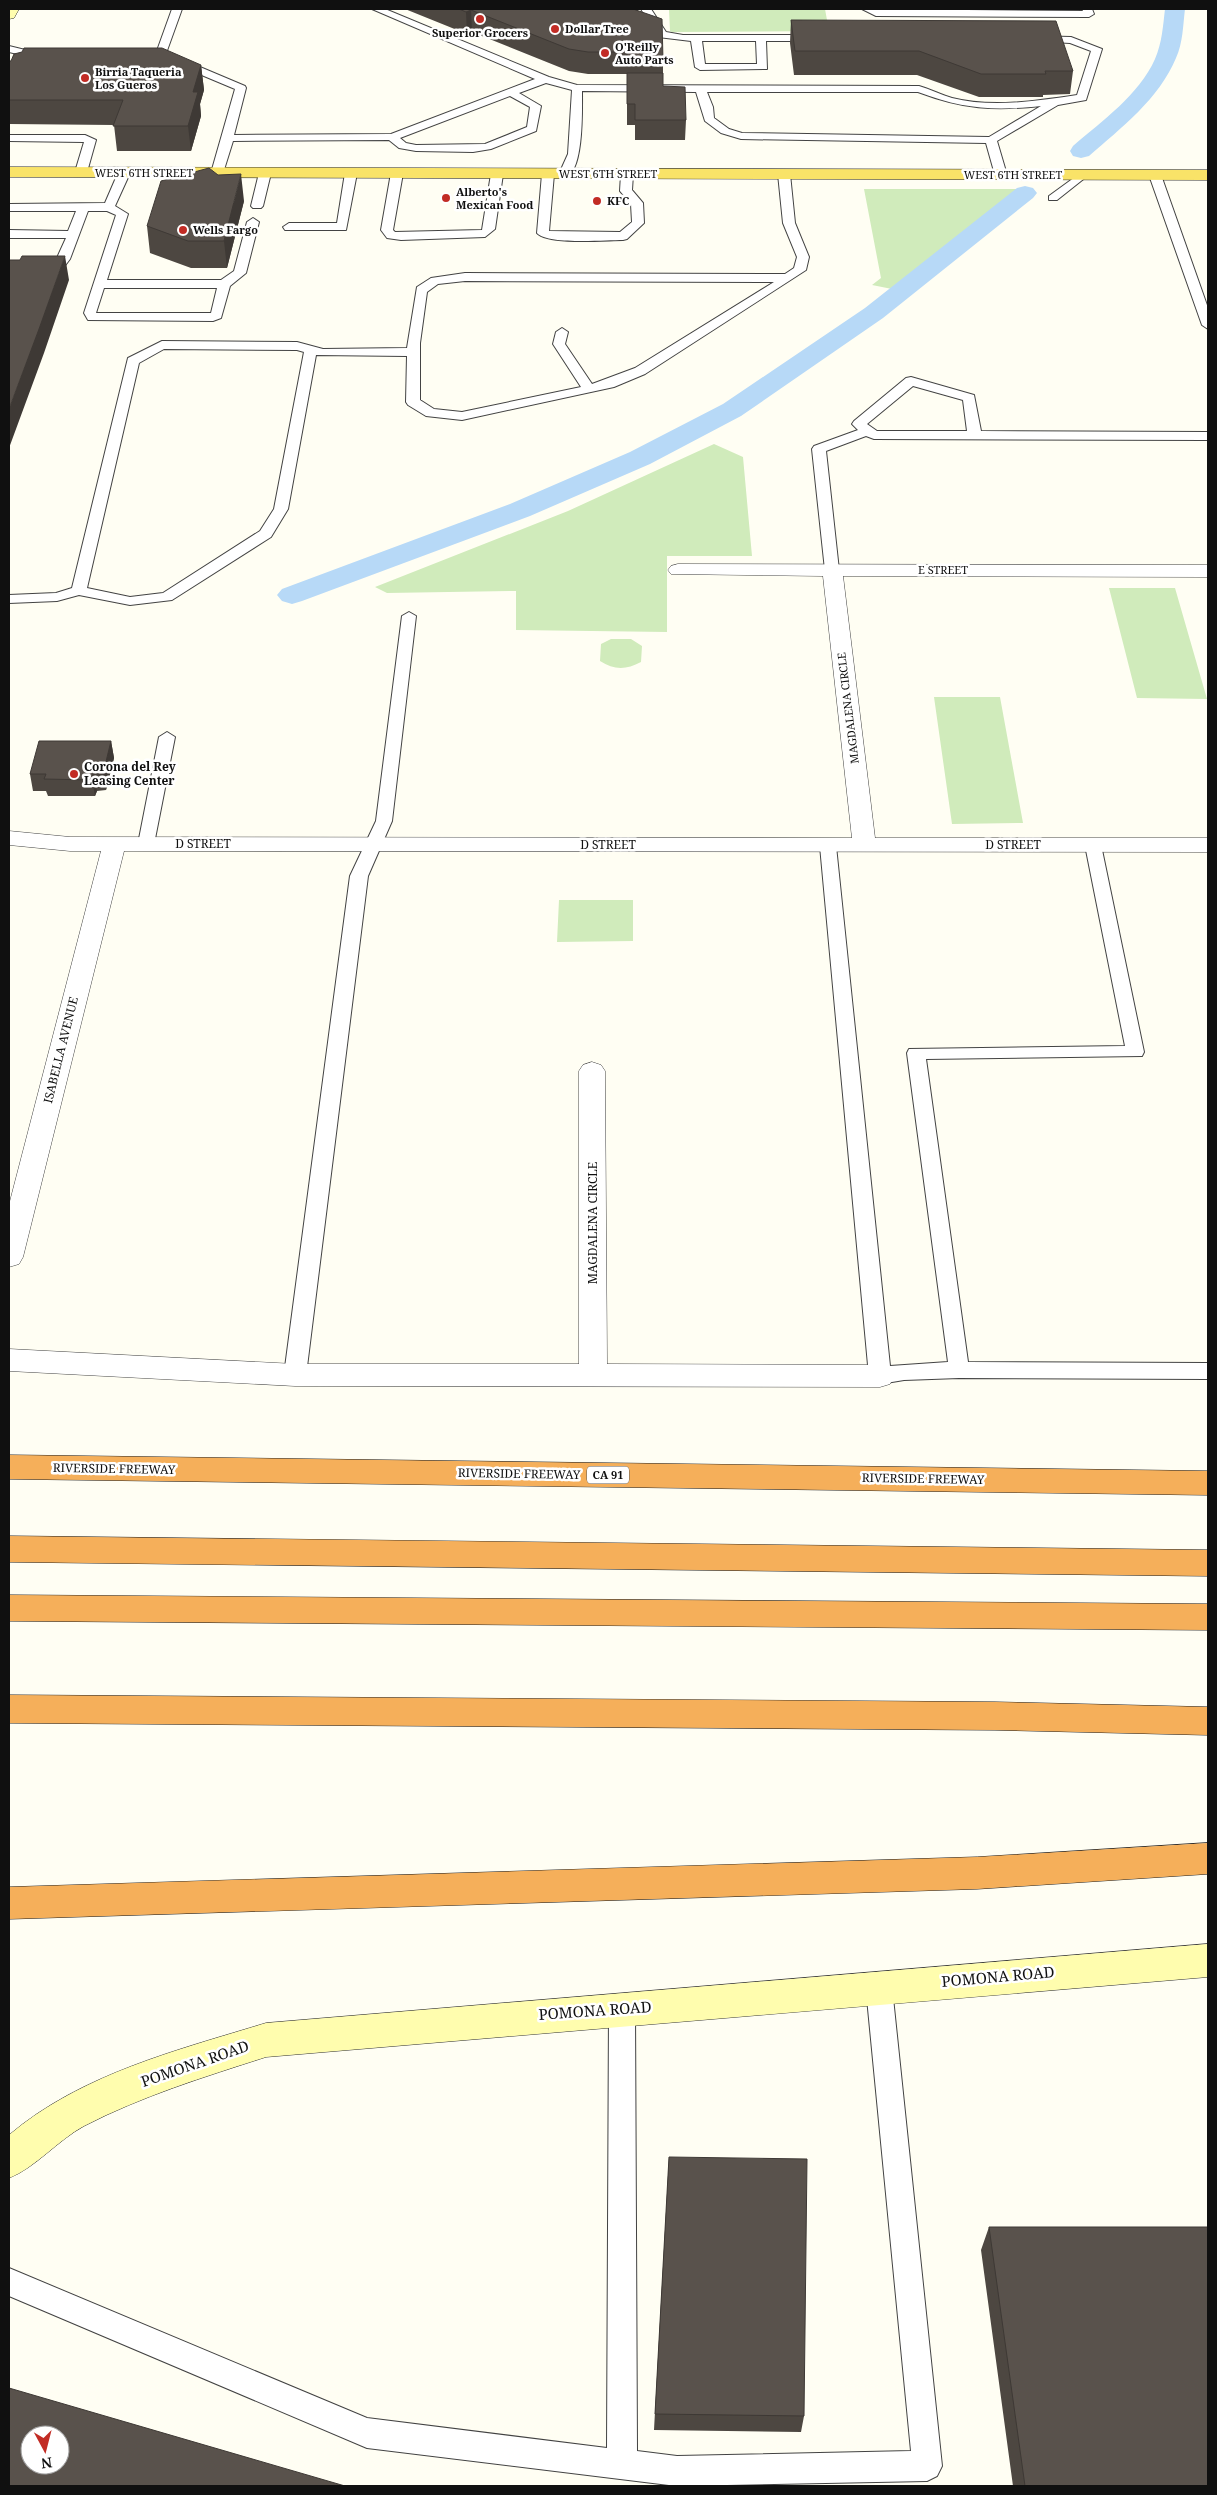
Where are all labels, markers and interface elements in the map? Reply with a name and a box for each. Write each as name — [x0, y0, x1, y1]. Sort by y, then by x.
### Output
marker: Superior Grocers — [474, 13, 486, 25]
place label: Dollar Tree — [565, 21, 629, 36]
marker: Dollar Tree — [549, 23, 561, 35]
place label: Superior Grocers — [432, 25, 528, 40]
place label: O'Reilly Auto Parts — [615, 39, 674, 67]
marker: O'Reilly Auto Parts — [599, 47, 611, 59]
place label: Birria Taqueria Los Gueros — [95, 64, 182, 92]
marker: Birria Taqueria Los Gueros — [79, 72, 91, 84]
street label: WEST 6TH STREET — [95, 165, 193, 180]
street label: WEST 6TH STREET — [559, 166, 657, 181]
street label: WEST 6TH STREET — [964, 167, 1062, 182]
place label: Alberto's Mexican Food — [456, 184, 533, 212]
marker: Alberto's Mexican Food — [440, 192, 452, 204]
place label: KFC — [607, 193, 629, 208]
marker: KFC — [591, 195, 603, 207]
place label: Wells Fargo — [193, 222, 258, 237]
marker: Wells Fargo — [177, 224, 189, 236]
street label: E STREET — [918, 562, 968, 577]
street label: MAGDALENA CIRCLE — [833, 651, 862, 765]
place label: Corona del Rey Leasing Center — [84, 758, 176, 789]
marker: Corona del Rey Leasing Center — [68, 768, 80, 780]
street label: D STREET — [175, 835, 231, 852]
street label: D STREET — [580, 836, 636, 853]
street label: D STREET — [985, 836, 1041, 853]
street label: ISABELLA AVENUE — [39, 995, 82, 1105]
street label: MAGDALENA CIRCLE — [584, 1162, 601, 1284]
street label: RIVERSIDE FREEWAY — [53, 1459, 176, 1478]
street label: RIVERSIDE FREEWAY — [458, 1464, 581, 1483]
road number: CA 91 — [587, 1466, 629, 1484]
street label: RIVERSIDE FREEWAY — [862, 1469, 985, 1488]
street label: POMONA ROAD — [941, 1961, 1055, 1991]
street label: POMONA ROAD — [538, 1996, 652, 2024]
street label: POMONA ROAD — [138, 2035, 252, 2091]
north arrow — [20, 2425, 70, 2475]
text: N — [40, 2453, 53, 2474]

